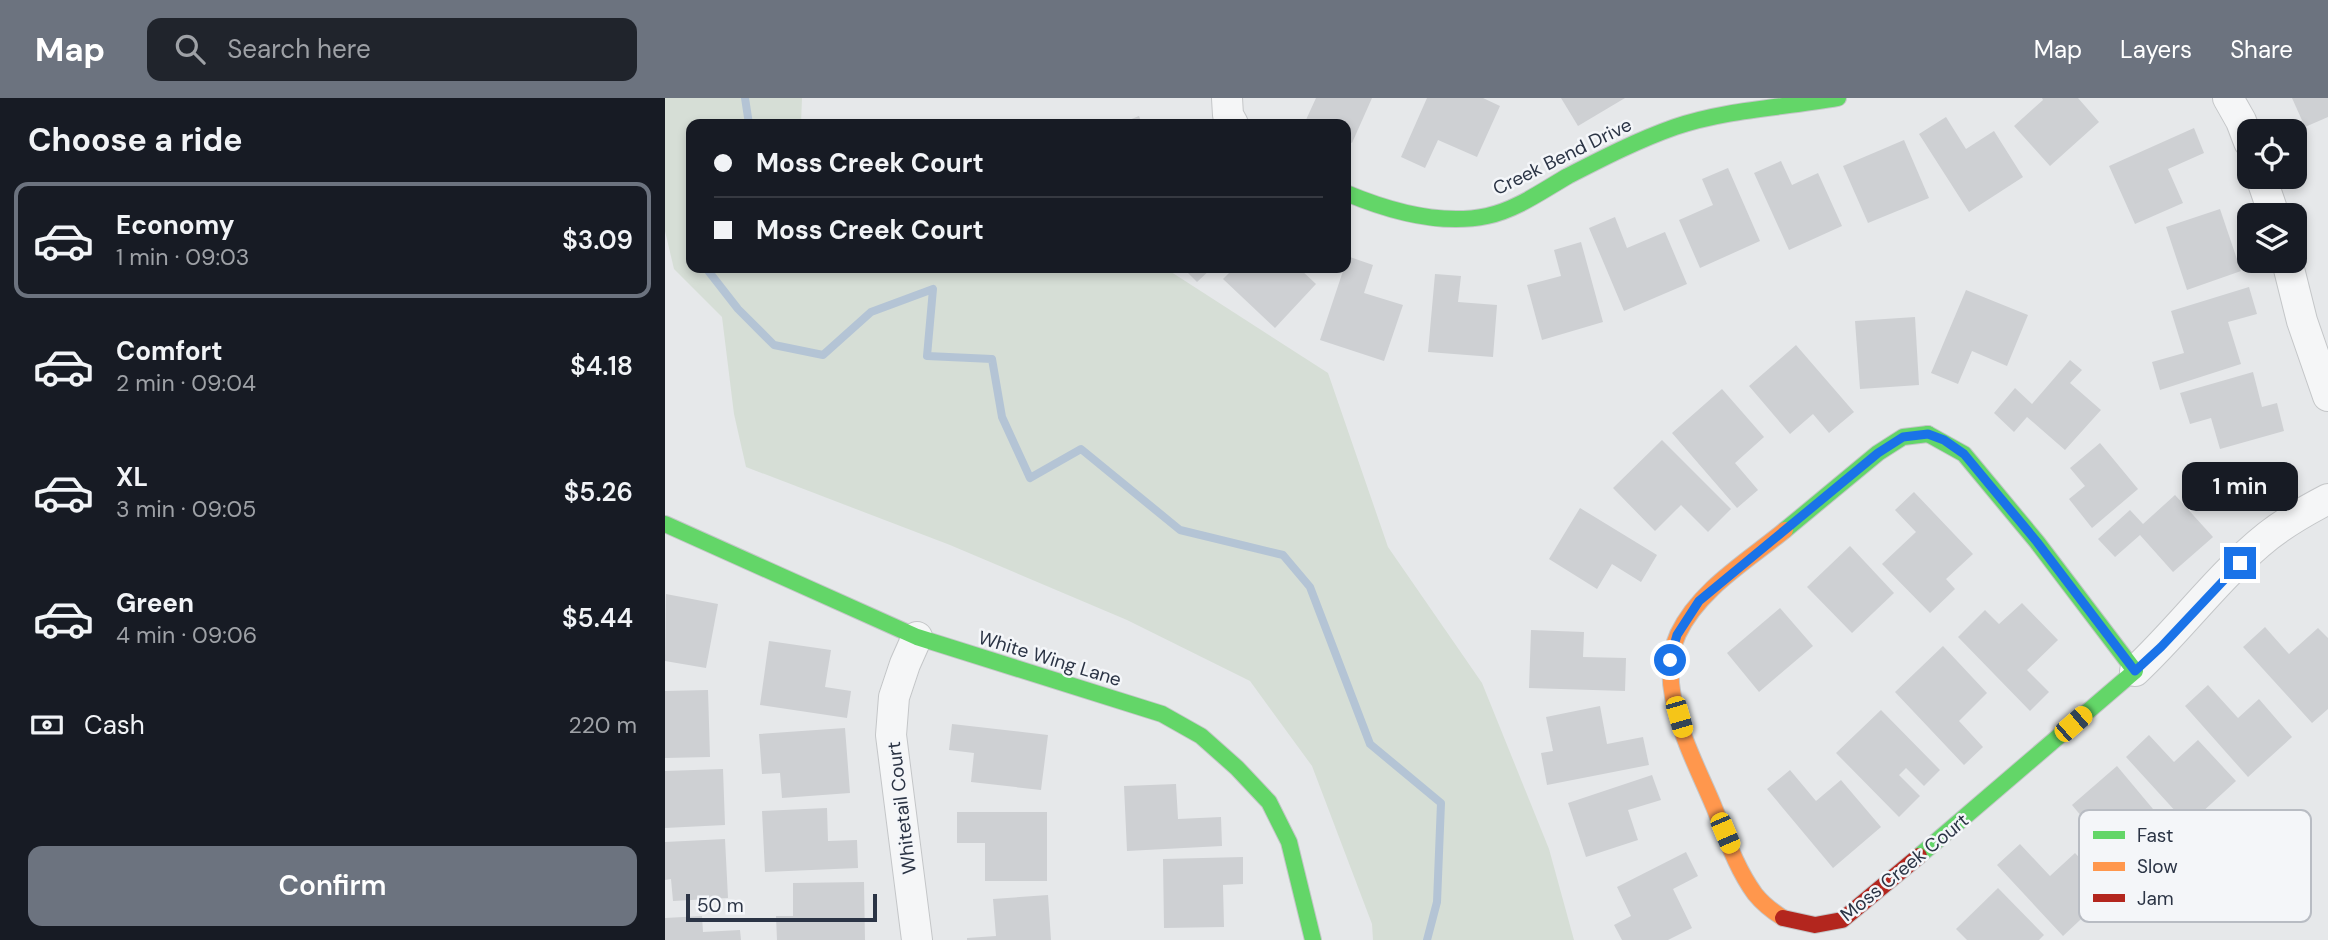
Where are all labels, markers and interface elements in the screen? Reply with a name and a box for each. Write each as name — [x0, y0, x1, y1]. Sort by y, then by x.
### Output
search box — [147, 18, 637, 81]
text: Map — [35, 28, 105, 71]
icon: search — [171, 30, 209, 68]
text: Search here — [227, 32, 371, 66]
text: Map — [2034, 34, 2082, 65]
text: Layers — [2120, 34, 2192, 65]
text: Share — [2230, 34, 2293, 65]
street label: Creek Bend Drive — [1489, 112, 1636, 201]
text: Choose a ride — [28, 119, 243, 161]
map controls — [2237, 119, 2307, 273]
button: locate — [2237, 119, 2307, 189]
text: Moss Creek Court — [756, 146, 984, 180]
button: layers — [2237, 203, 2307, 273]
text: Economy — [116, 208, 234, 242]
icon: car — [32, 209, 95, 272]
text: Moss Creek Court — [756, 213, 984, 247]
text: $3.09 — [562, 223, 633, 257]
text: 1 min · 09:03 — [116, 242, 249, 272]
text: Comfort — [116, 334, 222, 368]
icon: car — [32, 335, 95, 398]
text: $4.18 — [570, 349, 633, 383]
text: 2 min · 09:04 — [116, 368, 256, 398]
text: XL — [116, 460, 148, 494]
icon: car — [32, 461, 95, 524]
callout: 1 min — [2182, 462, 2298, 510]
text: 1 min — [2213, 471, 2267, 501]
text: $5.26 — [564, 475, 633, 509]
text: 3 min · 09:05 — [116, 494, 256, 524]
route end — [2224, 547, 2256, 579]
text: Green — [116, 586, 194, 620]
icon: car — [32, 587, 95, 650]
text: $5.44 — [562, 601, 633, 635]
text: 4 min · 09:06 — [116, 620, 257, 650]
street label: White Wing Lane — [975, 625, 1124, 692]
route start — [1654, 644, 1686, 676]
car — [1664, 694, 1695, 740]
car — [2051, 702, 2096, 746]
icon: cash — [28, 706, 66, 744]
text: Cash — [84, 708, 145, 742]
text: 220 m — [568, 710, 637, 740]
street label: Whitetail Court — [881, 740, 922, 876]
street label: Moss Creek Court — [1835, 808, 1974, 927]
car — [1708, 810, 1743, 856]
legend — [2079, 810, 2311, 922]
text: Fast — [2137, 823, 2173, 848]
button: Confirm — [28, 846, 637, 926]
text: Slow — [2137, 854, 2178, 879]
text: Jam — [2137, 886, 2174, 911]
scale bar — [686, 891, 877, 923]
text: 50 m — [697, 893, 744, 918]

